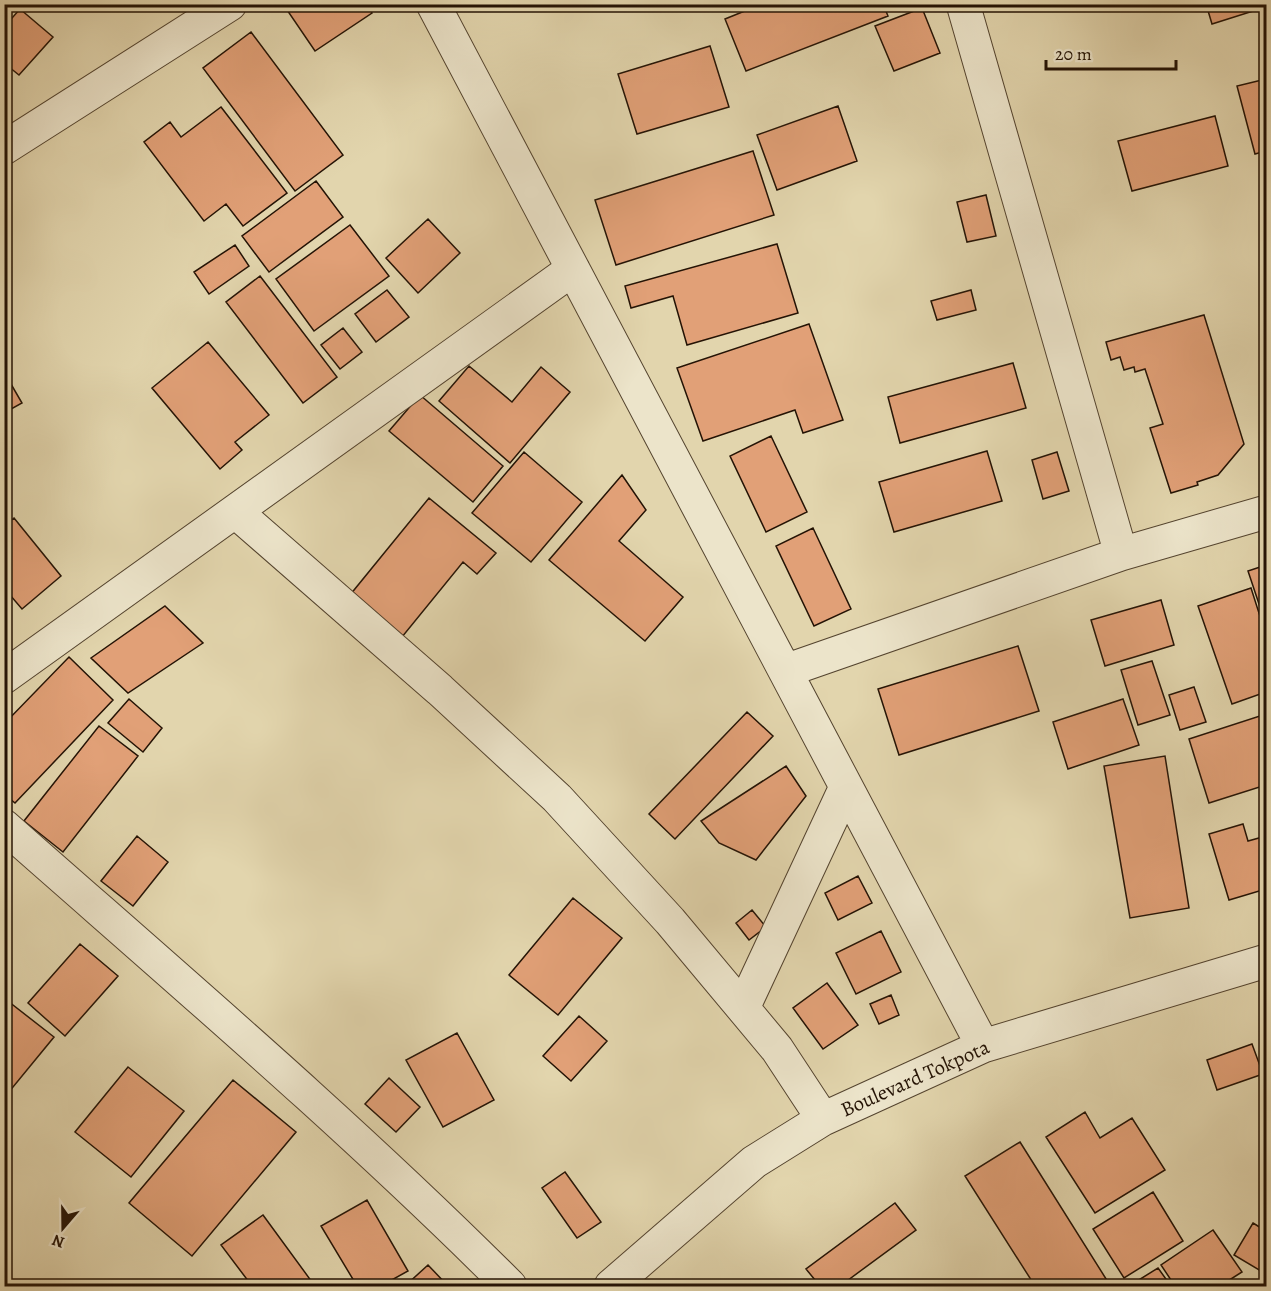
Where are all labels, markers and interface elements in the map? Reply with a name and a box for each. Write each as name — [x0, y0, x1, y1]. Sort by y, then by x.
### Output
scale bar — [1046, 33, 1176, 71]
text: 20 m — [1055, 42, 1092, 66]
street label: Boulevard Tokpota — [836, 1033, 994, 1123]
north arrow — [33, 1198, 93, 1258]
text: N — [49, 1229, 67, 1253]

